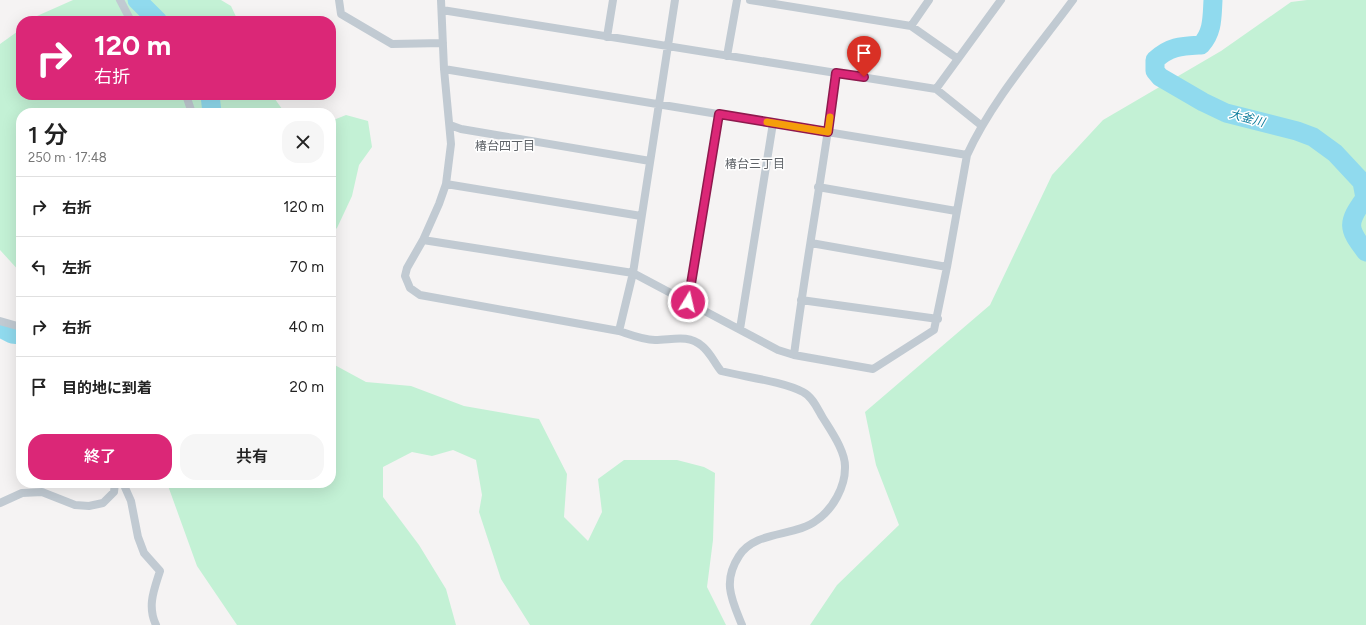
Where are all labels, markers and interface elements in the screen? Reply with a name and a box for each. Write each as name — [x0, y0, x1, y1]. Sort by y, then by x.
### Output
text: 120 m — [94, 28, 171, 62]
icon: right — [28, 32, 80, 84]
pin — [847, 36, 881, 77]
icon: arrive — [853, 42, 875, 64]
text: 右折 — [94, 66, 130, 88]
water label: 大釜川 — [1228, 107, 1268, 130]
text: 1 分 — [28, 120, 68, 149]
button: close — [282, 121, 324, 163]
district label: 椿台四丁目 — [475, 139, 535, 153]
text: 250 m · 17:48 — [28, 150, 107, 165]
district label: 椿台三丁目 — [725, 157, 785, 171]
icon: right — [28, 196, 50, 218]
text: 120 m — [283, 198, 324, 216]
text: 右折 — [62, 199, 92, 217]
icon: left — [28, 256, 50, 278]
text: 70 m — [290, 258, 324, 276]
text: 左折 — [62, 259, 92, 277]
position arrow — [667, 281, 709, 323]
icon: right — [28, 316, 50, 338]
text: 40 m — [289, 318, 324, 336]
text: 右折 — [62, 319, 92, 337]
icon: arrive — [28, 376, 50, 398]
text: 20 m — [290, 378, 324, 396]
text: 目的地に到着 — [62, 379, 152, 397]
button: 終了 — [28, 434, 172, 480]
button: 共有 — [180, 434, 324, 480]

